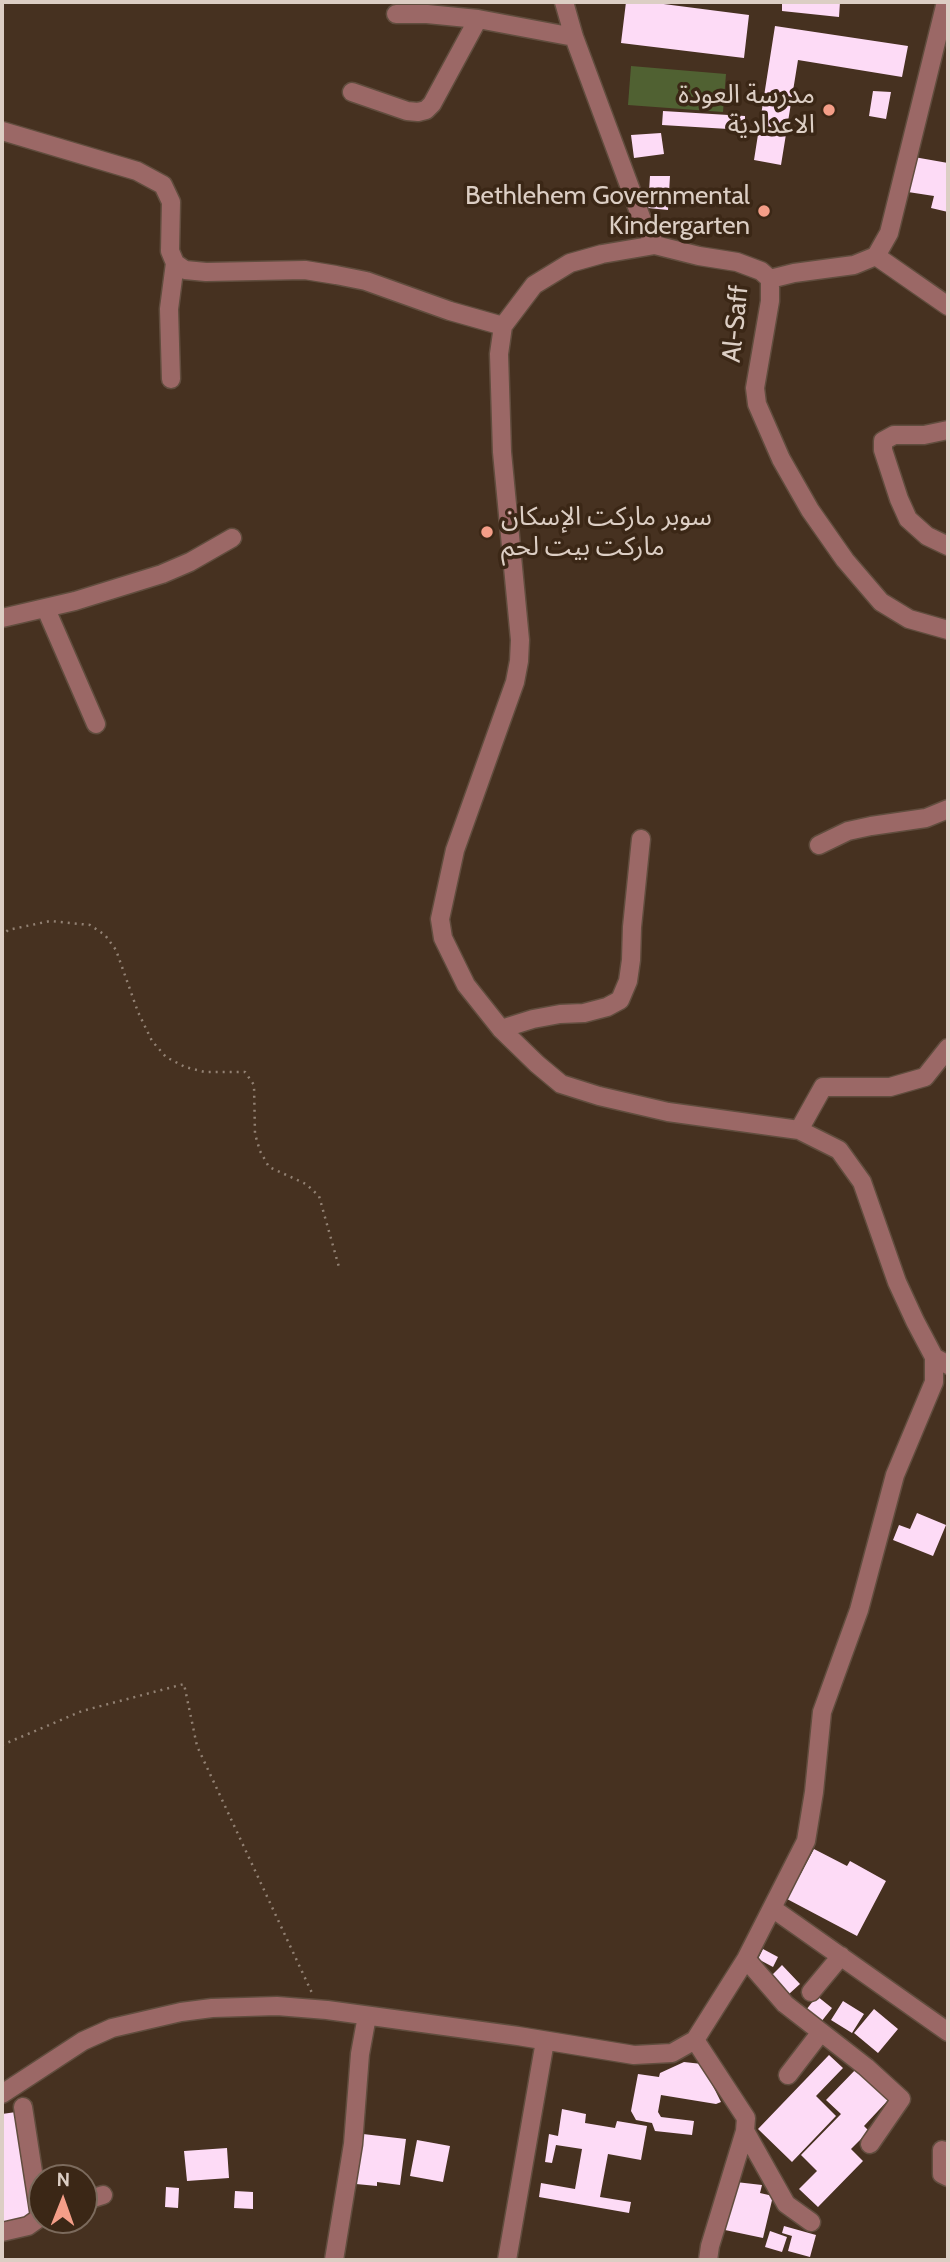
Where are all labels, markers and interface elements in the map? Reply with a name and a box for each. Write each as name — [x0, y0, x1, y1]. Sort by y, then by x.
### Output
place label: مدرسة العودة الاعدادية — [678, 79, 815, 140]
marker: مدرسة العودة الاعدادية — [821, 102, 837, 118]
place label: Bethlehem Governmental Kindergarten — [465, 180, 750, 242]
marker: Bethlehem Governmental Kindergarten — [756, 203, 772, 219]
street label: Al-Saff — [716, 284, 756, 364]
place label: سوبر ماركت الإسكان ماركت بيت لحم — [501, 501, 712, 562]
marker: سوبر ماركت الإسكان ماركت بيت لحم — [479, 524, 495, 540]
north arrow — [28, 2164, 98, 2234]
text: N — [56, 2168, 70, 2191]

